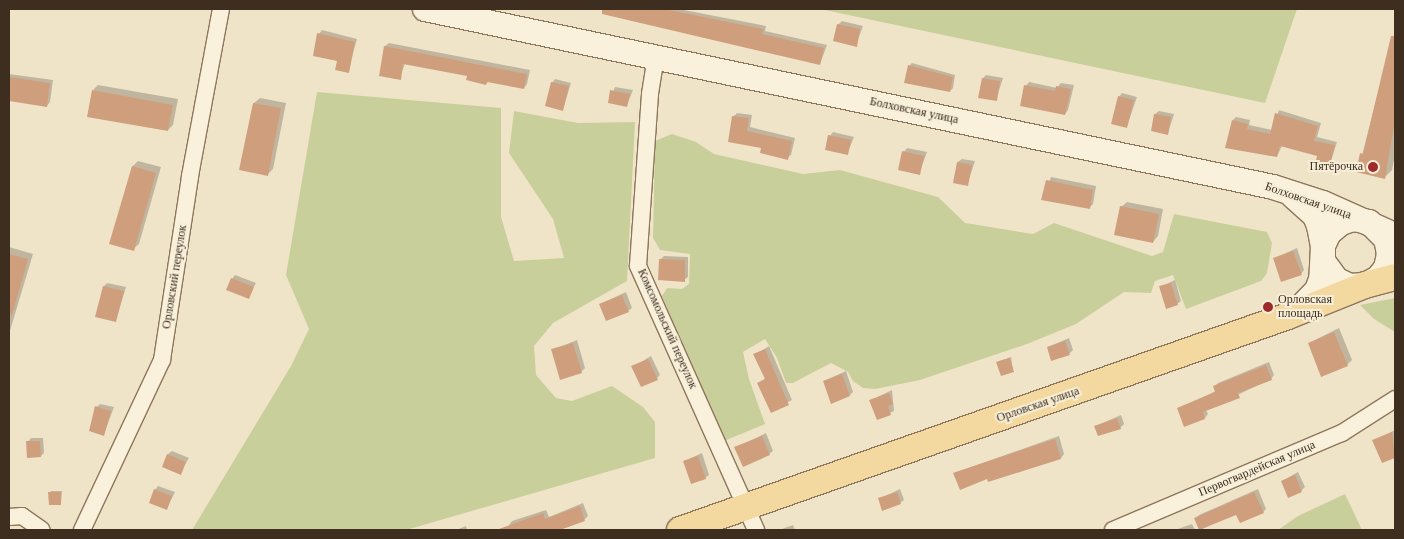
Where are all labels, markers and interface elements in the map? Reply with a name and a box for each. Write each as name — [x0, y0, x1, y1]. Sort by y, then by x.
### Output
street label: Болховская улица — [868, 95, 960, 127]
place label: Пятёрочка — [1310, 160, 1363, 174]
marker: Пятёрочка — [1367, 161, 1379, 173]
street label: Болховская улица — [1263, 179, 1353, 223]
street label: Орловский переулок — [160, 224, 190, 330]
street label: Комсомольский переулок — [634, 267, 700, 391]
place label: Орловская площадь — [1278, 293, 1332, 321]
marker: Орловская площадь — [1262, 301, 1274, 313]
street label: Орловская улица — [995, 384, 1081, 426]
street label: Первогвардейская улица — [1196, 438, 1318, 500]

